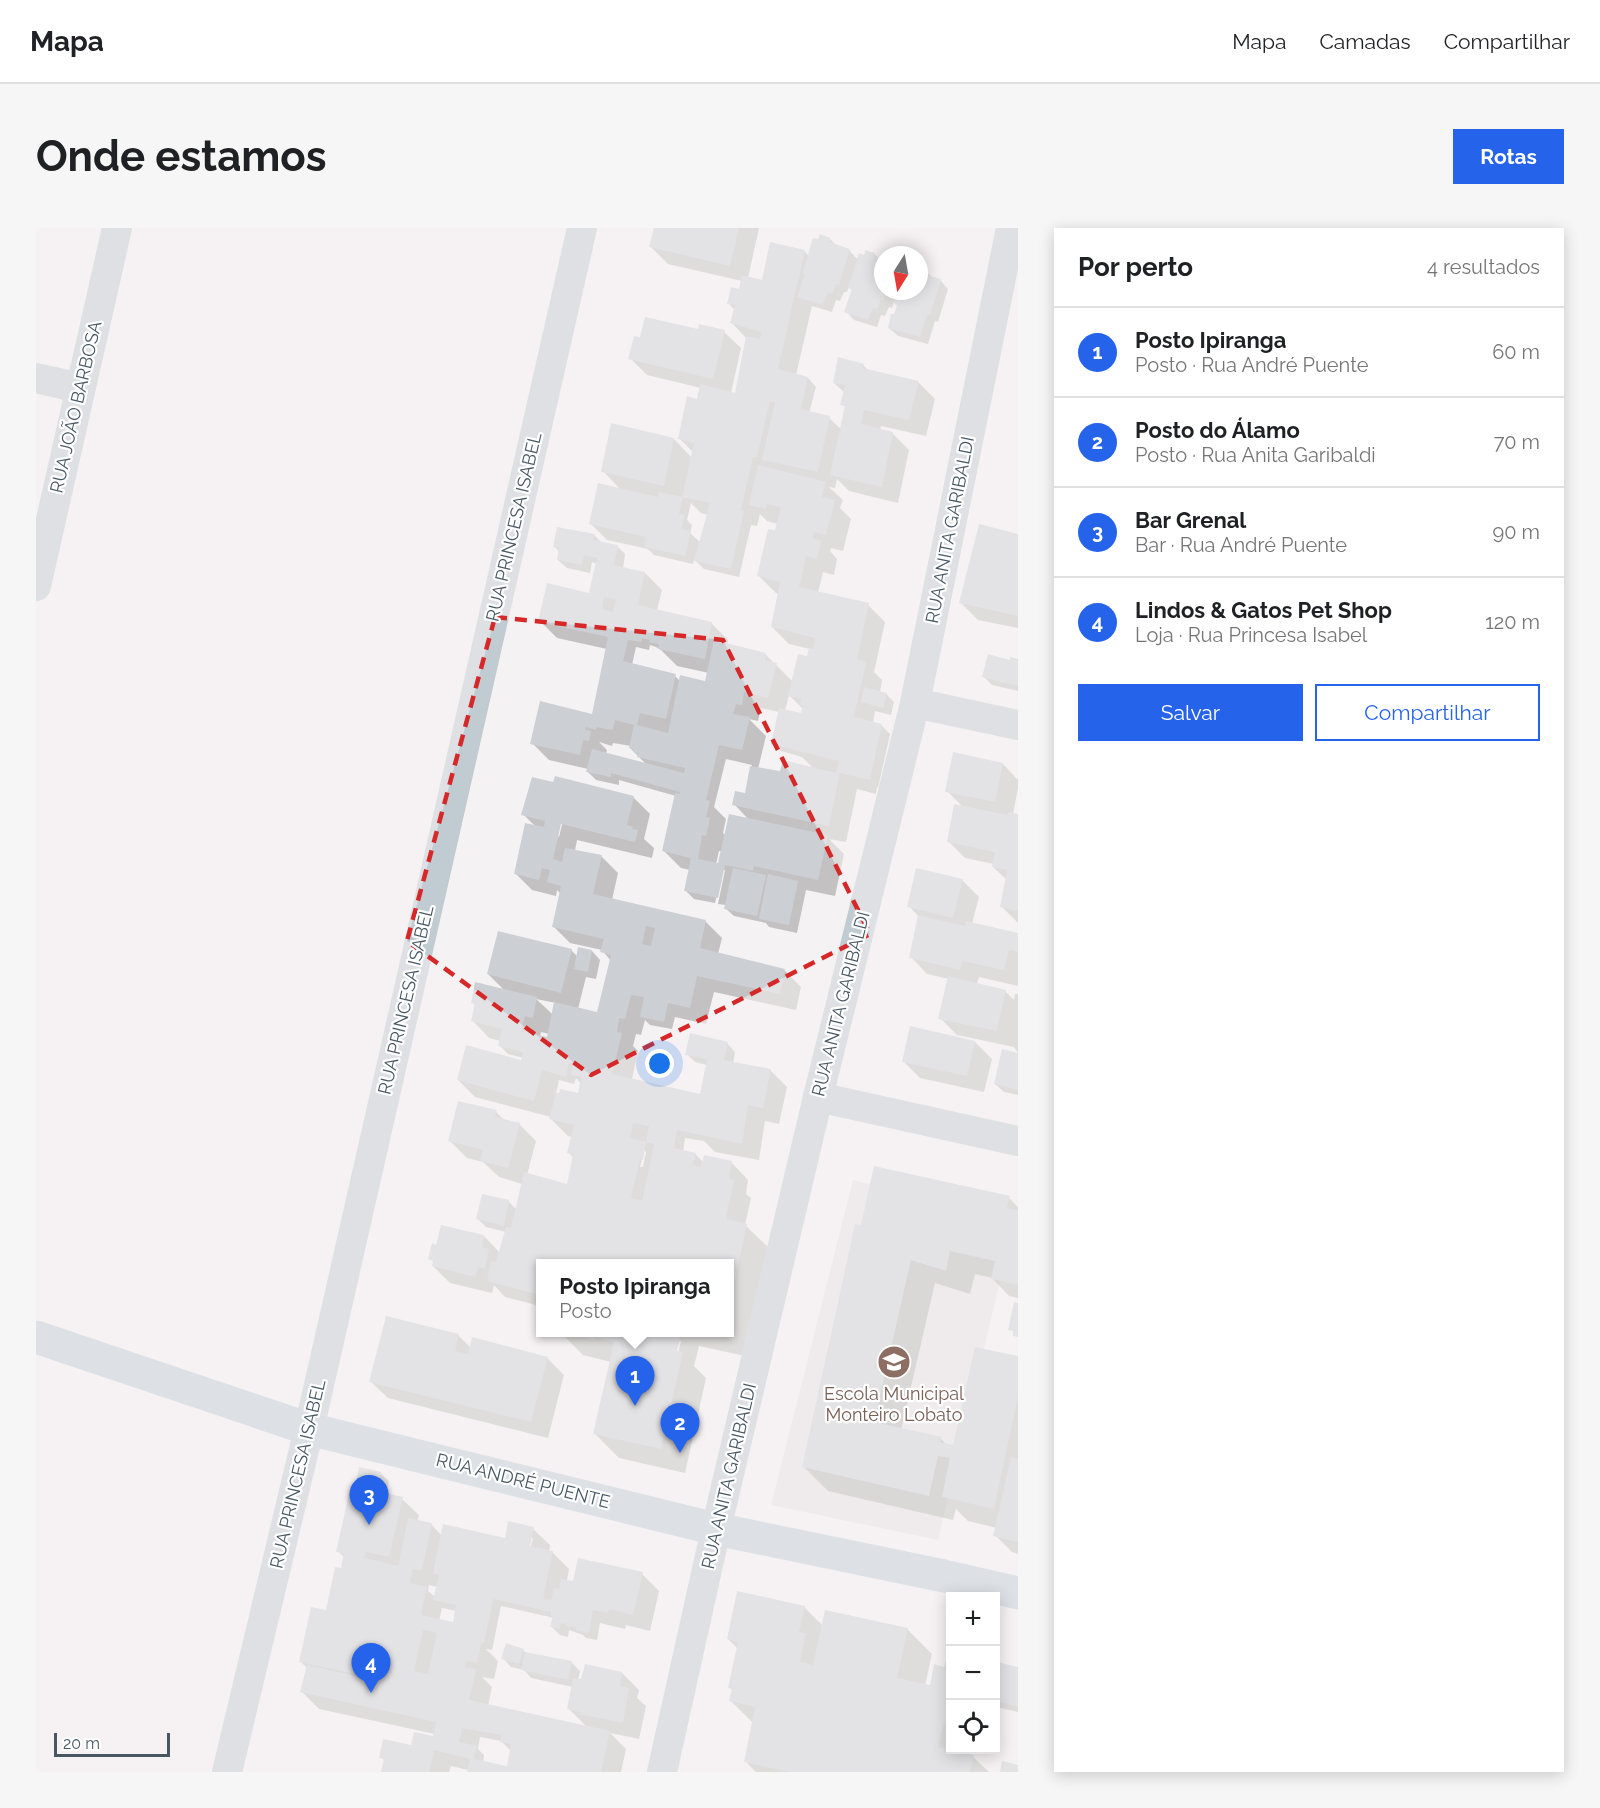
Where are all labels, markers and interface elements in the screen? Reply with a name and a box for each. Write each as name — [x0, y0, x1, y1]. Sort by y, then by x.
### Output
text: Mapa — [30, 25, 104, 58]
text: Mapa — [1232, 29, 1286, 54]
text: Camadas — [1319, 29, 1411, 54]
text: Compartilhar — [1444, 29, 1570, 54]
button: Rotas — [1453, 129, 1564, 184]
text: Onde estamos — [36, 132, 327, 181]
north arrow — [874, 246, 928, 300]
text: Por perto — [1078, 252, 1193, 282]
text: 4 resultados — [1427, 255, 1540, 279]
street label: RUA JOÃO BARBOSA — [45, 319, 106, 495]
text: Posto Ipiranga — [1135, 327, 1286, 353]
text: 1 — [1093, 340, 1102, 364]
text: 60 m — [1492, 340, 1540, 364]
text: Posto · Rua André Puente — [1135, 353, 1368, 377]
text: Posto do Álamo — [1135, 417, 1300, 443]
street label: RUA PRINCESA ISABEL — [482, 430, 546, 623]
text: 2 — [1092, 430, 1103, 454]
text: 70 m — [1494, 430, 1540, 454]
street label: RUA ANITA GARIBALDI — [921, 435, 978, 625]
text: Posto · Rua Anita Garibaldi — [1135, 443, 1376, 467]
text: Bar Grenal — [1135, 507, 1246, 533]
text: 3 — [1092, 520, 1103, 544]
text: 90 m — [1493, 520, 1540, 544]
text: Bar · Rua André Puente — [1135, 533, 1347, 557]
text: Lindos & Gatos Pet Shop — [1135, 597, 1392, 623]
text: 4 — [1092, 610, 1103, 634]
text: 120 m — [1485, 610, 1540, 634]
text: Loja · Rua Princesa Isabel — [1135, 623, 1367, 647]
button: Salvar — [1078, 684, 1303, 741]
button: Compartilhar — [1315, 684, 1540, 741]
street label: RUA PRINCESA ISABEL — [374, 903, 438, 1096]
street label: RUA ANITA GARIBALDI — [807, 909, 874, 1099]
your location — [645, 1049, 674, 1078]
popup — [536, 1259, 734, 1337]
text: Posto Ipiranga — [559, 1273, 711, 1299]
text: Posto — [559, 1299, 612, 1323]
school or university icon: Escola Municipal Monteiro Lobato — [876, 1344, 912, 1380]
pin: 1 — [616, 1356, 654, 1406]
street label: RUA PRINCESA ISABEL — [266, 1377, 330, 1570]
street label: RUA ANITA GARIBALDI — [697, 1381, 760, 1571]
place label: Escola Municipal Monteiro Lobato — [824, 1383, 964, 1425]
pin: 2 — [660, 1404, 700, 1453]
street label: RUA ANDRÉ PUENTE — [434, 1448, 612, 1512]
pin: 3 — [350, 1476, 388, 1525]
map controls — [946, 1592, 1000, 1754]
button: + — [946, 1592, 1000, 1646]
pin: 4 — [352, 1644, 390, 1693]
button: − — [946, 1646, 1000, 1700]
button: locate — [946, 1700, 1000, 1754]
scale bar — [54, 1730, 170, 1758]
text: 20 m — [63, 1734, 100, 1753]

